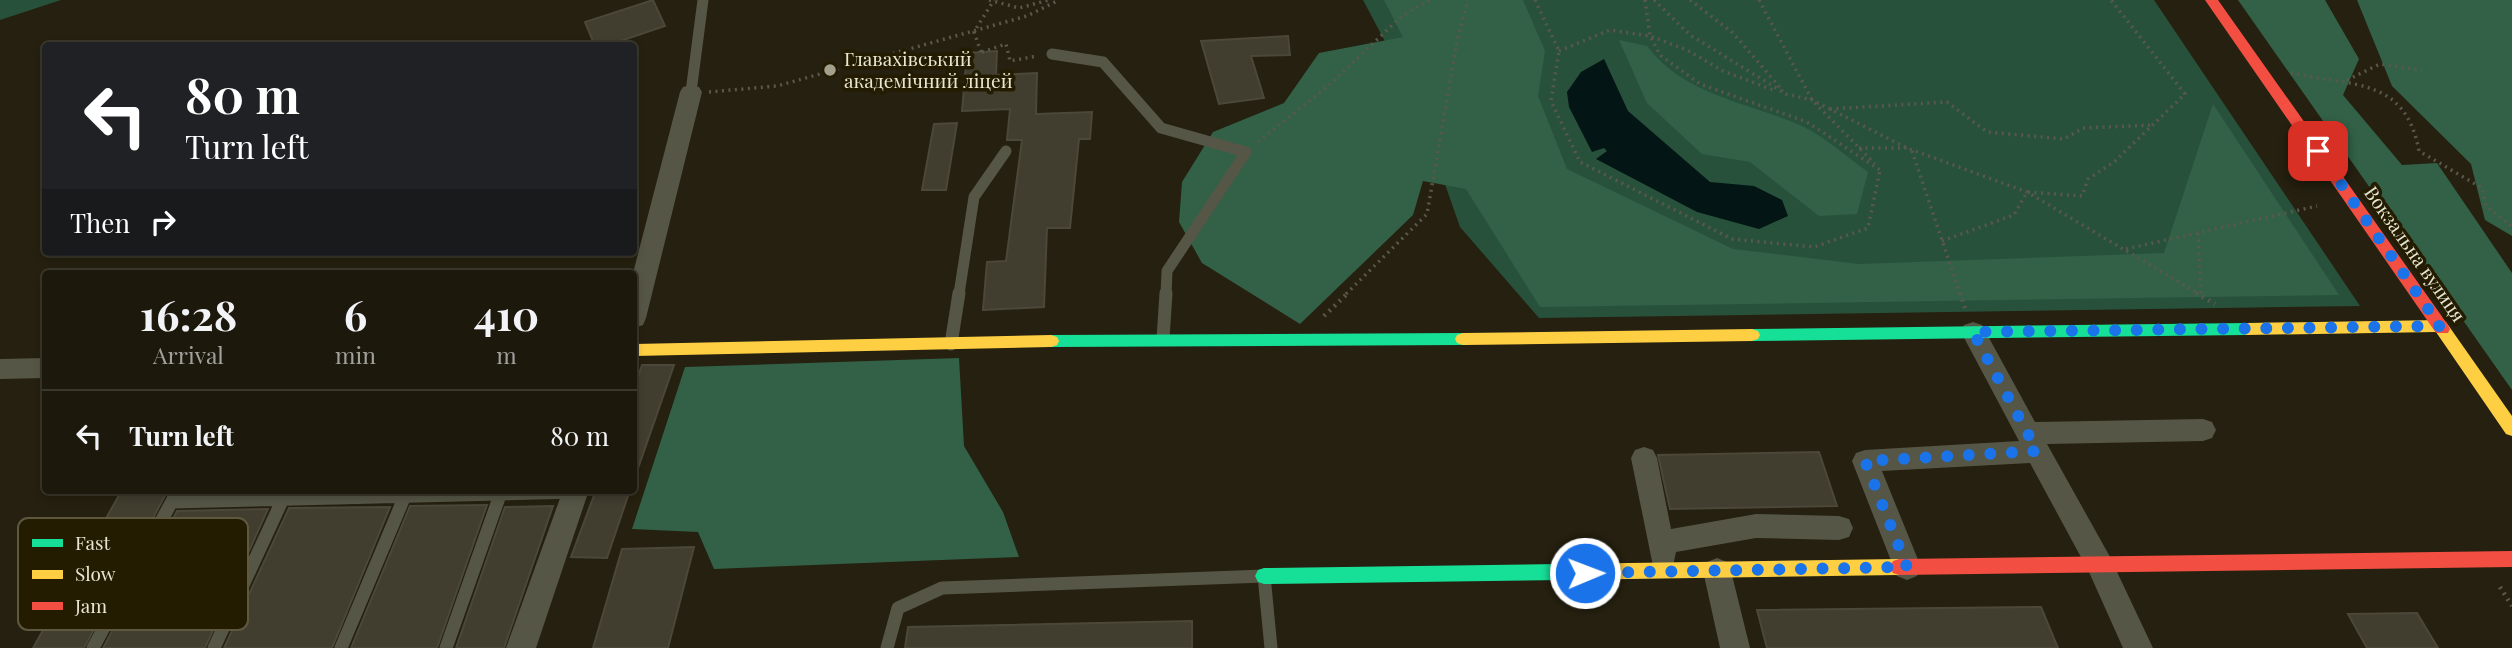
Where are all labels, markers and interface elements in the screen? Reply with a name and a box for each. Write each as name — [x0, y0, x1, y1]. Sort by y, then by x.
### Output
place label: Главахівський академічний ліцей — [844, 45, 1013, 93]
text: 80 m — [185, 61, 300, 126]
marker: Главахівський академічний ліцей — [822, 62, 838, 78]
icon: left — [70, 70, 161, 161]
pin — [2288, 121, 2348, 181]
text: Turn left — [185, 124, 309, 167]
icon: arrive — [2299, 132, 2337, 170]
street label: Вокзальна вулиця — [2359, 180, 2472, 326]
icon: right — [144, 203, 182, 241]
text: Then — [70, 205, 130, 240]
text: 16:28 — [140, 286, 237, 342]
text: 6 — [344, 286, 367, 342]
text: 410 — [474, 286, 539, 342]
text: Arrival — [153, 339, 224, 370]
text: min — [335, 339, 376, 370]
text: m — [496, 339, 517, 370]
icon: left — [70, 417, 108, 455]
text: Turn left — [129, 418, 234, 453]
text: 80 m — [550, 418, 609, 453]
legend — [18, 518, 248, 630]
text: Fast — [75, 529, 111, 555]
position arrow — [1548, 536, 1622, 610]
text: Slow — [75, 560, 116, 586]
text: Jam — [74, 592, 107, 618]

